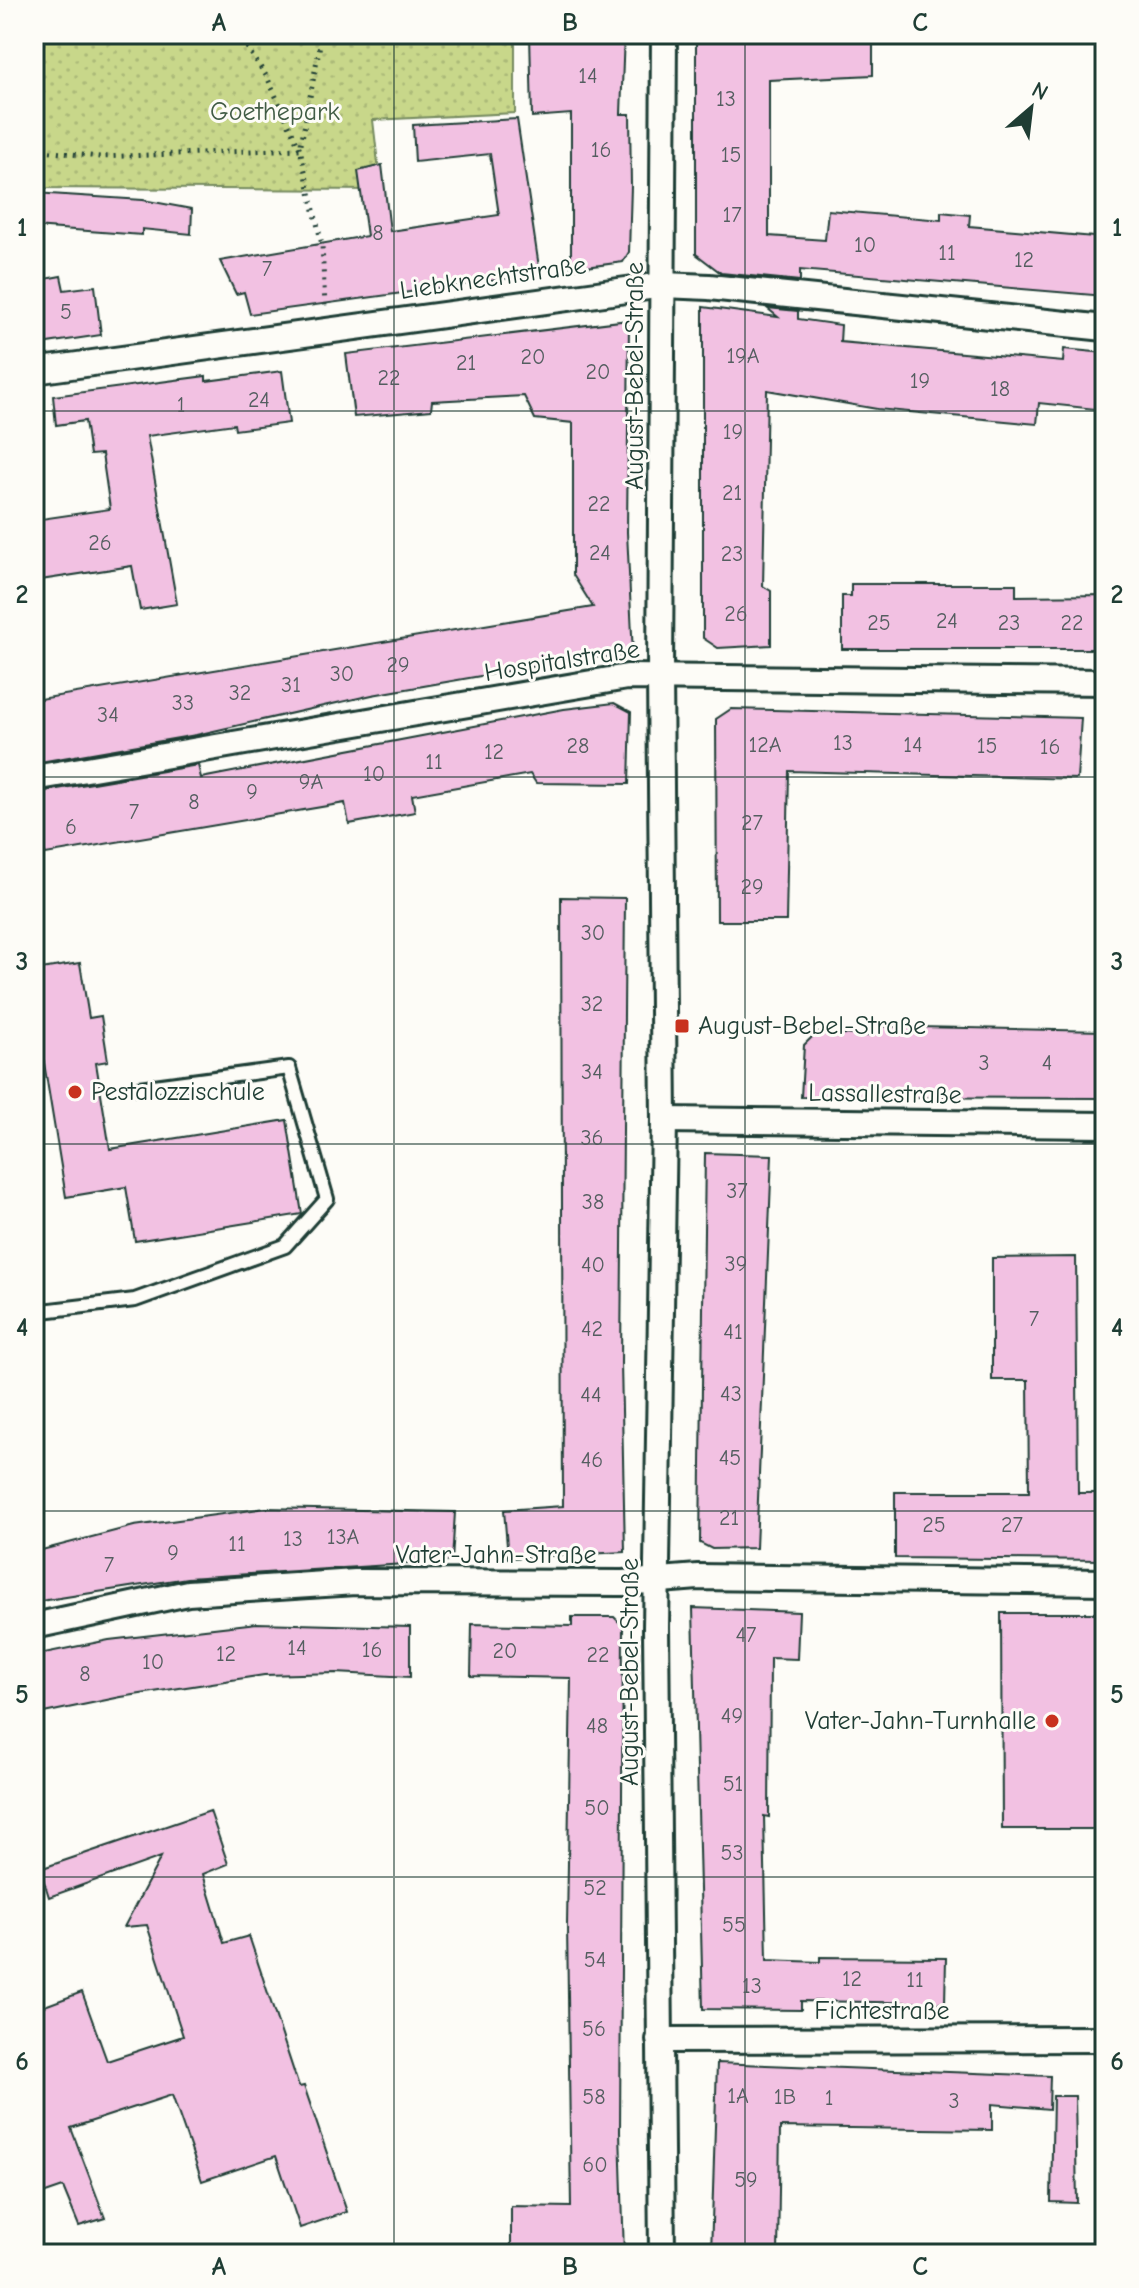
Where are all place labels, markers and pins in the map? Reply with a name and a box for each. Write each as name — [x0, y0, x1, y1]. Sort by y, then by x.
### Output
place label: August-Bebel-Straße — [698, 1011, 926, 1041]
marker: August-Bebel-Straße — [673, 1017, 691, 1035]
place label: Pestalozzischule — [91, 1077, 265, 1107]
marker: Pestalozzischule — [66, 1083, 84, 1101]
place label: Vater-Jahn-Turnhalle — [805, 1706, 1036, 1736]
marker: Vater-Jahn-Turnhalle — [1043, 1712, 1061, 1730]

